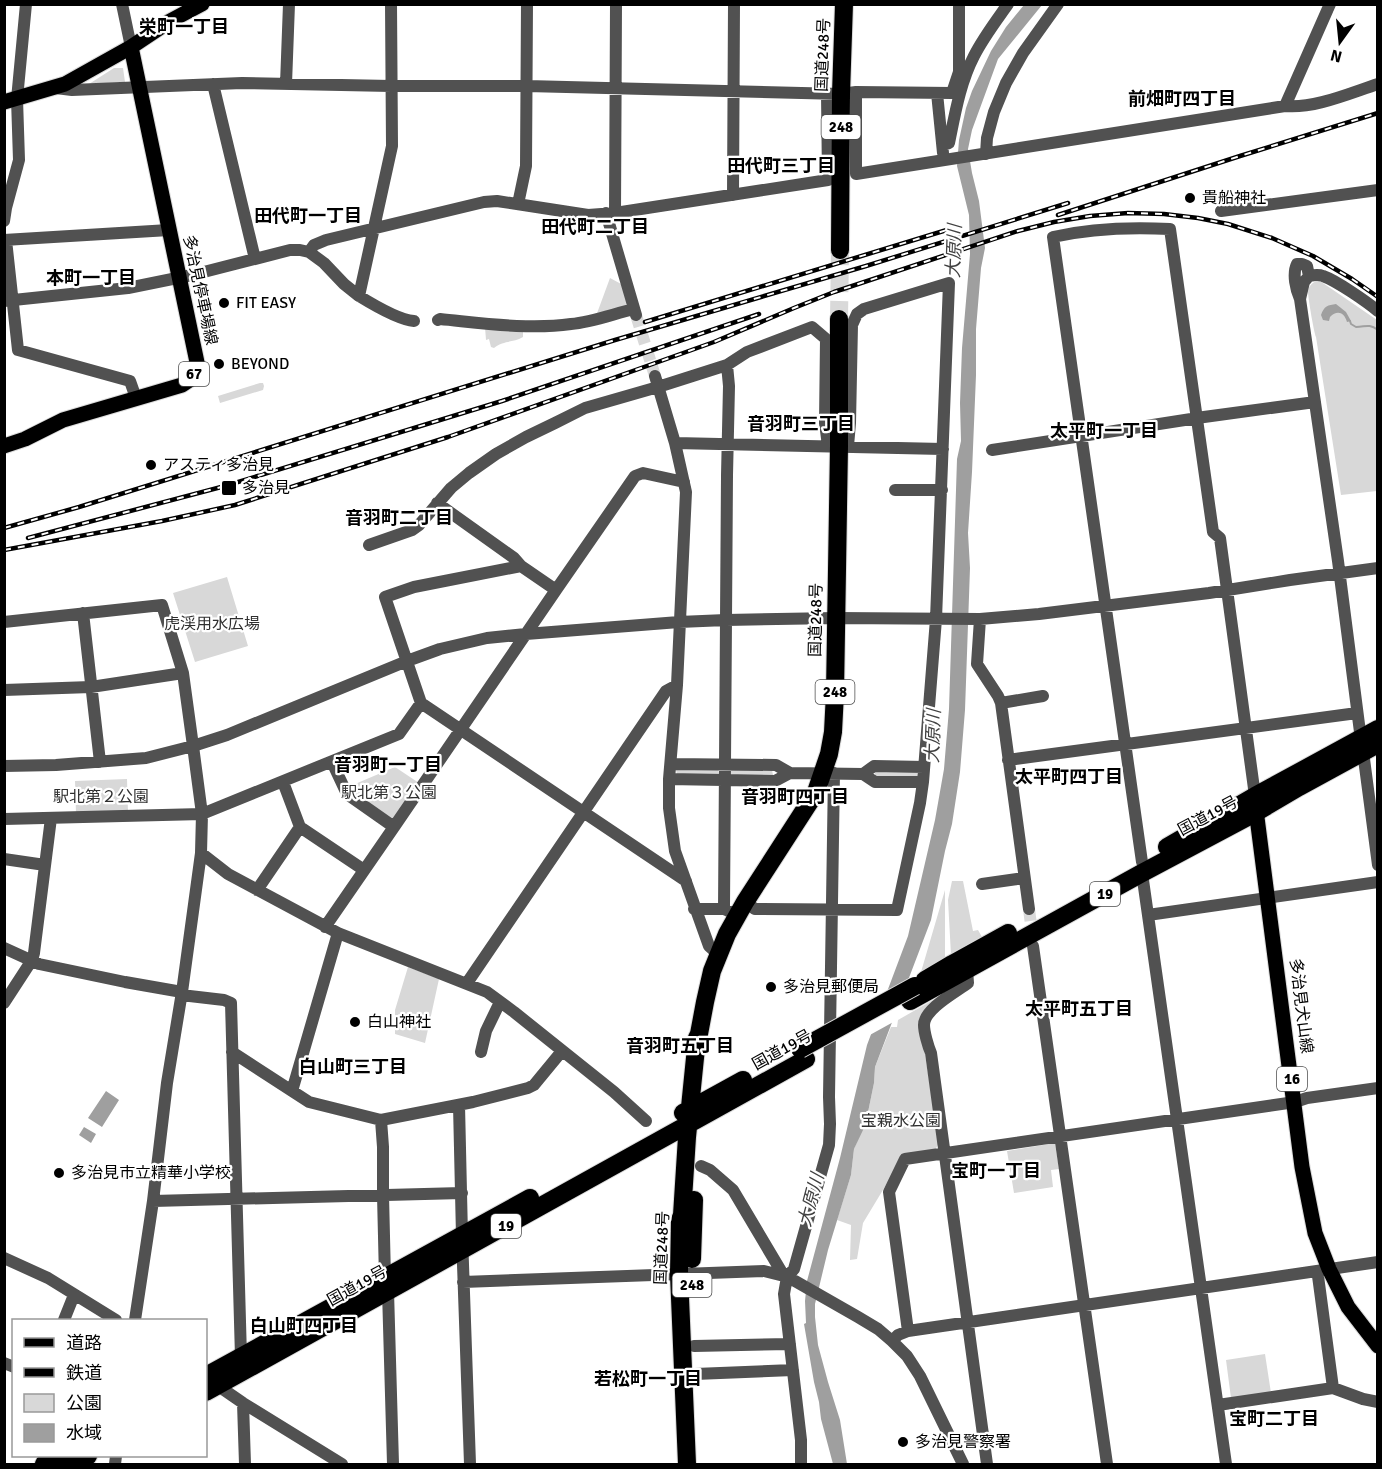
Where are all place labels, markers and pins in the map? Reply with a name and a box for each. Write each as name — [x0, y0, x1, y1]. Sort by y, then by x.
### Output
place label: 貴船神社 — [1202, 188, 1266, 208]
marker: 貴船神社 — [1183, 191, 1197, 205]
place label: FIT EASY — [236, 293, 296, 313]
marker: FIT EASY — [217, 296, 231, 310]
place label: BEYOND — [231, 354, 289, 374]
marker: BEYOND — [212, 357, 226, 371]
place label: アスティ多治見 — [163, 455, 274, 475]
marker: アスティ多治見 — [144, 458, 158, 472]
place label: 多治見 — [242, 478, 290, 498]
marker: 多治見 — [220, 479, 238, 497]
place label: 多治見郵便局 — [783, 977, 879, 997]
marker: 多治見郵便局 — [764, 980, 778, 994]
place label: 白山神社 — [367, 1012, 431, 1032]
marker: 白山神社 — [348, 1015, 362, 1029]
place label: 多治見市立精華小学校 — [71, 1163, 231, 1183]
marker: 多治見市立精華小学校 — [52, 1166, 66, 1180]
place label: 多治見警察署 — [915, 1432, 1011, 1452]
marker: 多治見警察署 — [896, 1435, 910, 1449]

